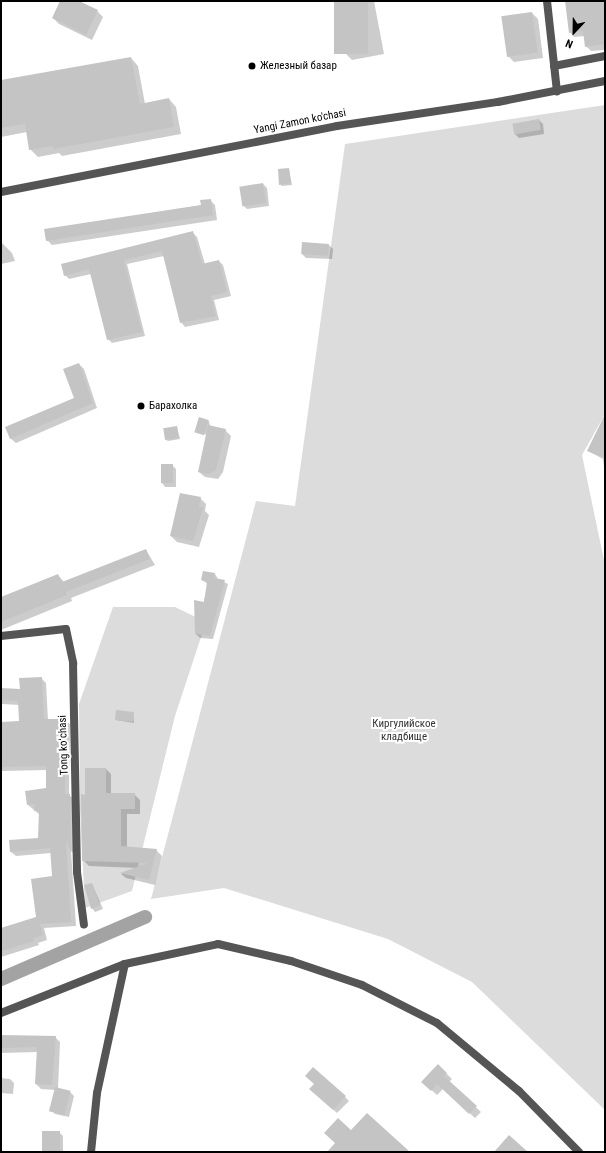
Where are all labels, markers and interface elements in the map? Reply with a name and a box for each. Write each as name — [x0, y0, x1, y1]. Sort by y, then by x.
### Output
north arrow — [554, 12, 594, 52]
text: N — [564, 36, 575, 51]
place label: Железный базар — [260, 59, 337, 73]
marker: Железный базар — [247, 61, 257, 71]
street label: Yangi Zamon ko'chasi — [253, 107, 347, 137]
place label: Барахолка — [149, 399, 197, 413]
marker: Барахолка — [136, 401, 146, 411]
street label: Tong koʻchasi — [56, 715, 72, 775]
park label: Киргулийское кладбище — [372, 718, 436, 744]

